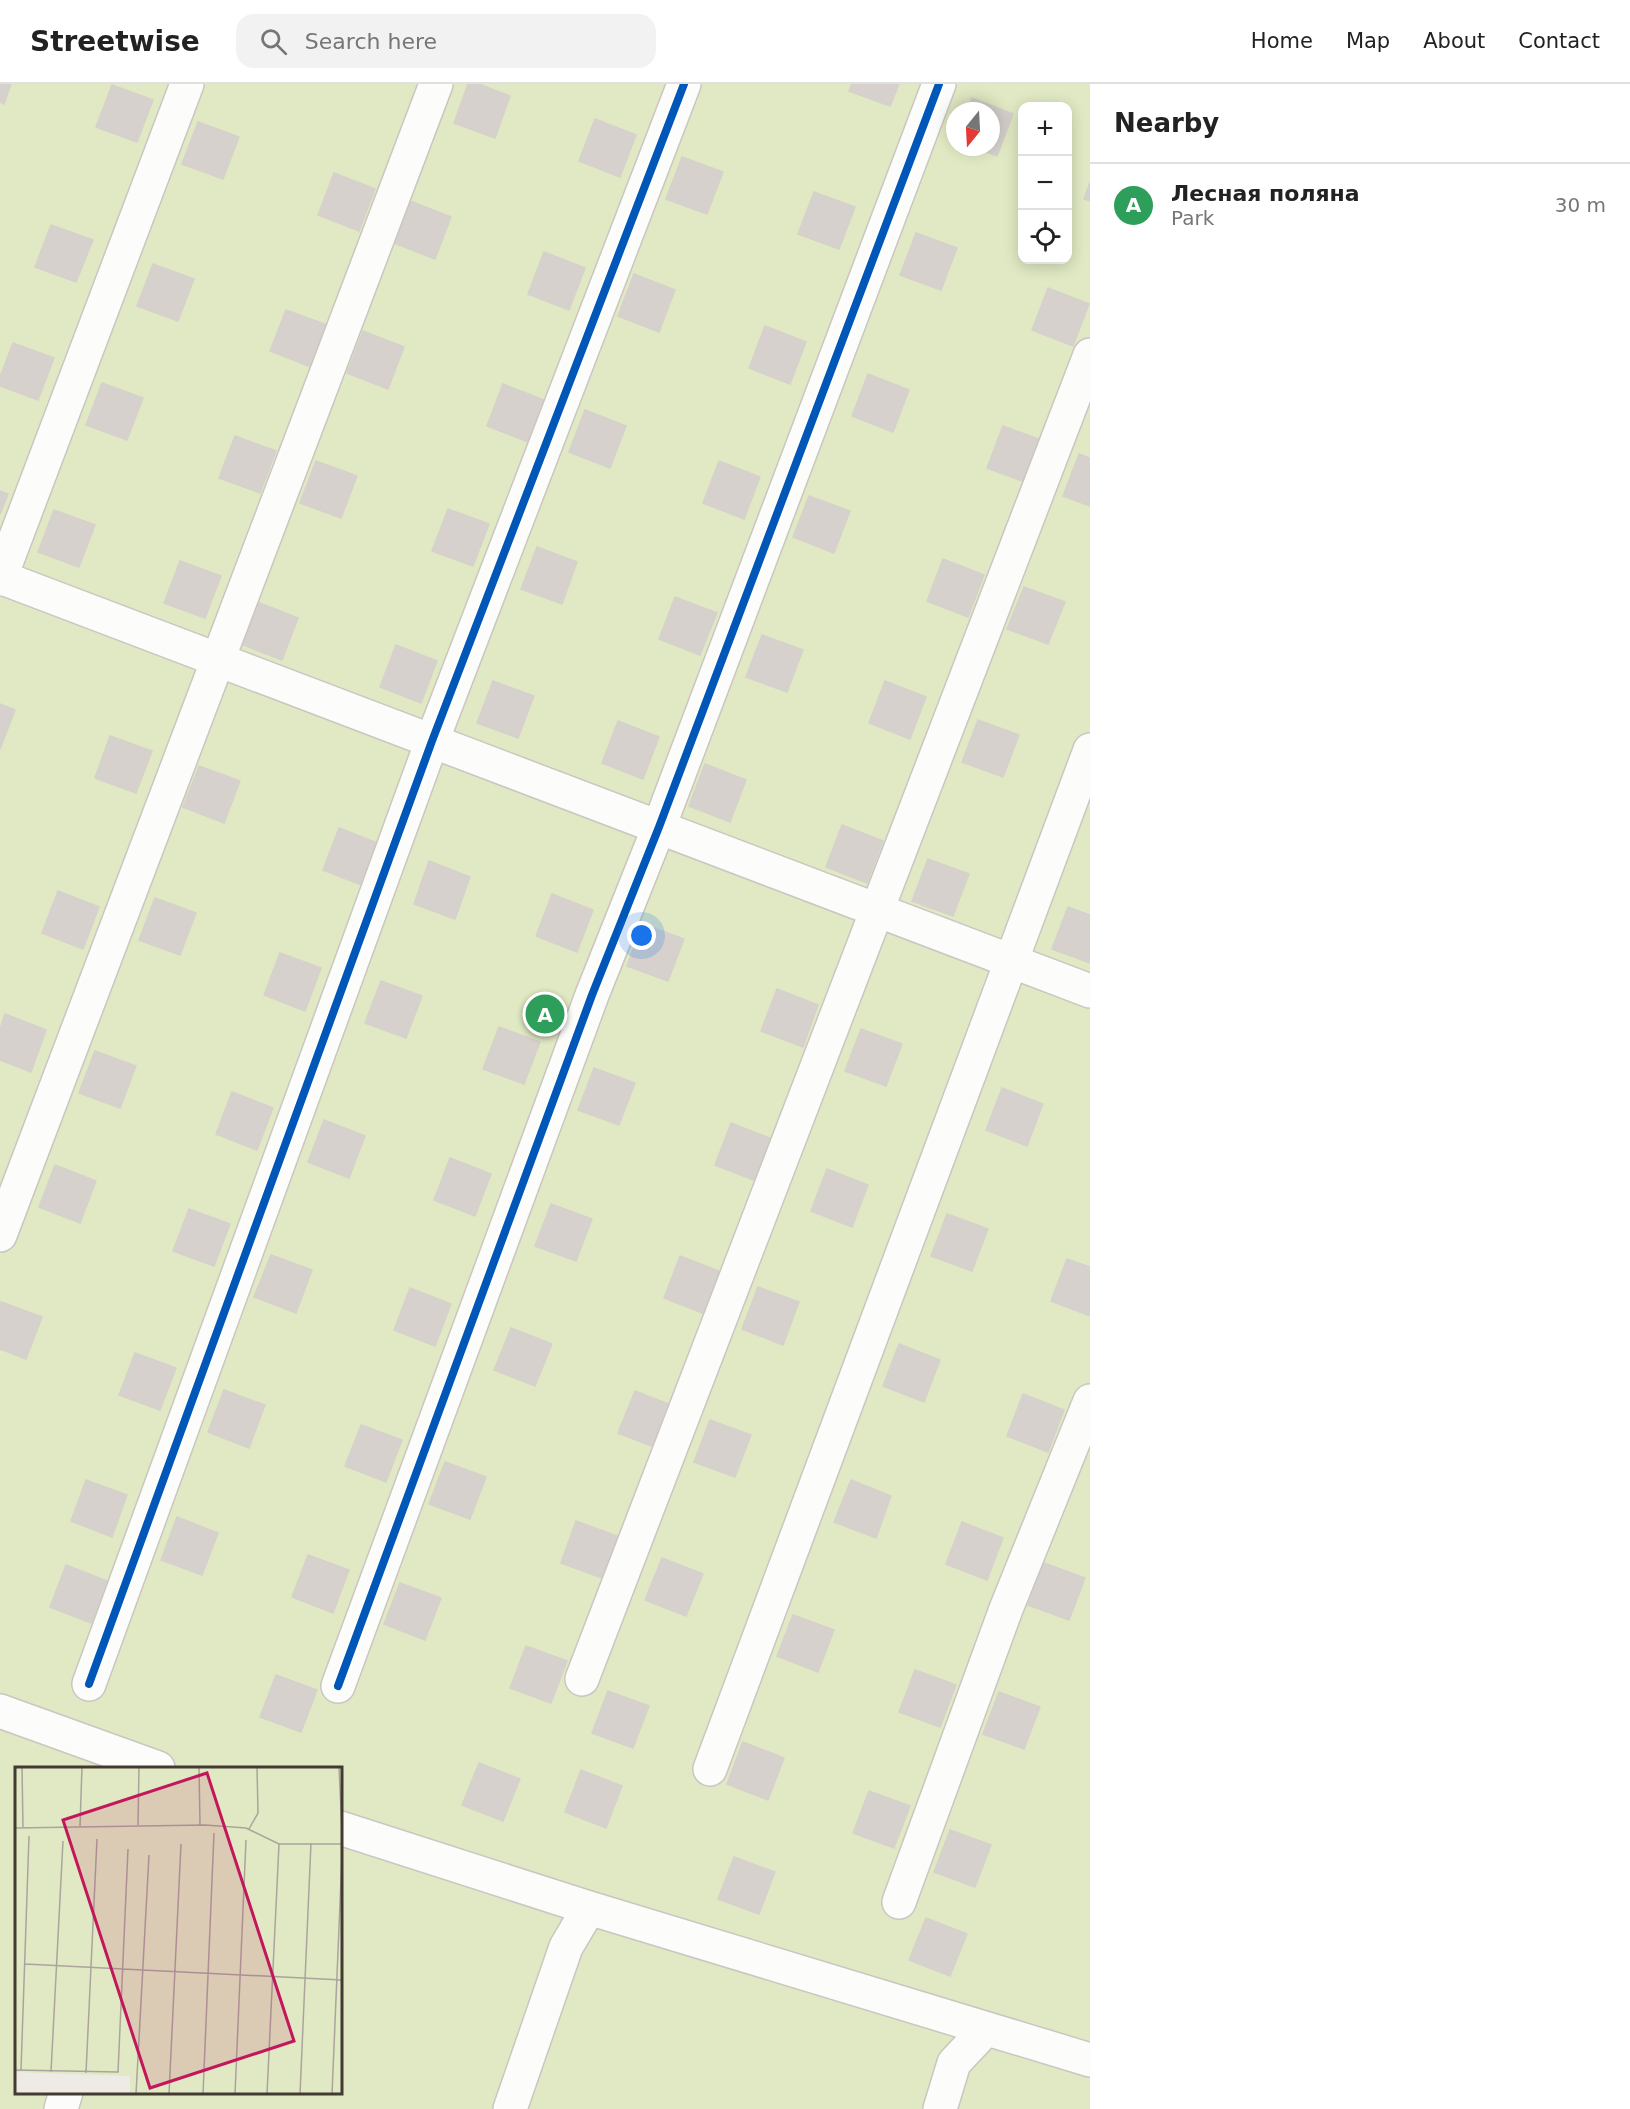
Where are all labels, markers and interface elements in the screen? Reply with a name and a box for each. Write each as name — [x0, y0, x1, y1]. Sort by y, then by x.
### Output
search box — [236, 14, 656, 68]
text: Streetwise — [30, 25, 200, 58]
icon: search — [257, 25, 290, 58]
text: Search here — [305, 29, 437, 54]
text: Home — [1251, 29, 1313, 53]
text: Map — [1346, 29, 1390, 53]
text: About — [1423, 29, 1485, 53]
text: Contact — [1518, 29, 1600, 53]
north arrow — [946, 102, 1000, 156]
map controls — [1018, 102, 1072, 264]
button: + — [1018, 102, 1072, 156]
text: Nearby — [1114, 108, 1219, 138]
button: − — [1018, 156, 1072, 210]
text: Лесная поляна — [1171, 181, 1360, 206]
text: A — [1126, 193, 1141, 217]
text: 30 m — [1555, 193, 1606, 217]
text: Park — [1171, 206, 1214, 230]
button: locate — [1018, 210, 1072, 264]
your location — [627, 921, 656, 950]
pin: A — [526, 992, 564, 1036]
inset map — [15, 1767, 342, 2094]

